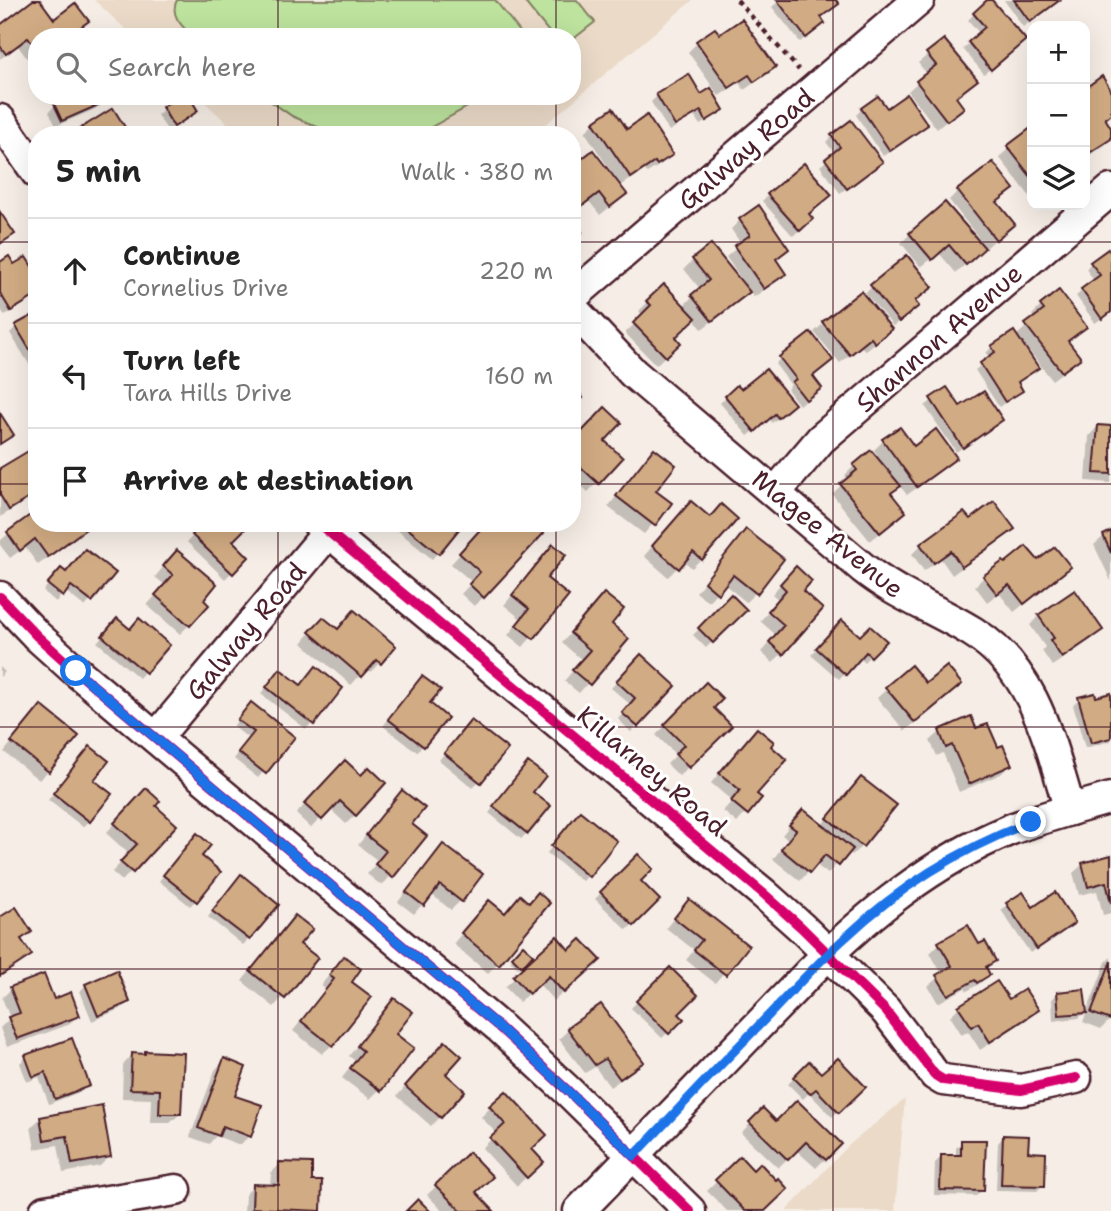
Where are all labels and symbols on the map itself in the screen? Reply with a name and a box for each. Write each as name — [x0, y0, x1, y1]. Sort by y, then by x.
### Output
street label: Galway Road — [670, 80, 821, 218]
street label: Shannon Avenue — [848, 255, 1030, 420]
street label: Magee Avenue — [745, 461, 912, 606]
street label: Galway Road — [178, 554, 314, 707]
route start — [60, 655, 91, 686]
street label: Killarney Road — [570, 698, 735, 844]
route end — [1015, 806, 1046, 837]

